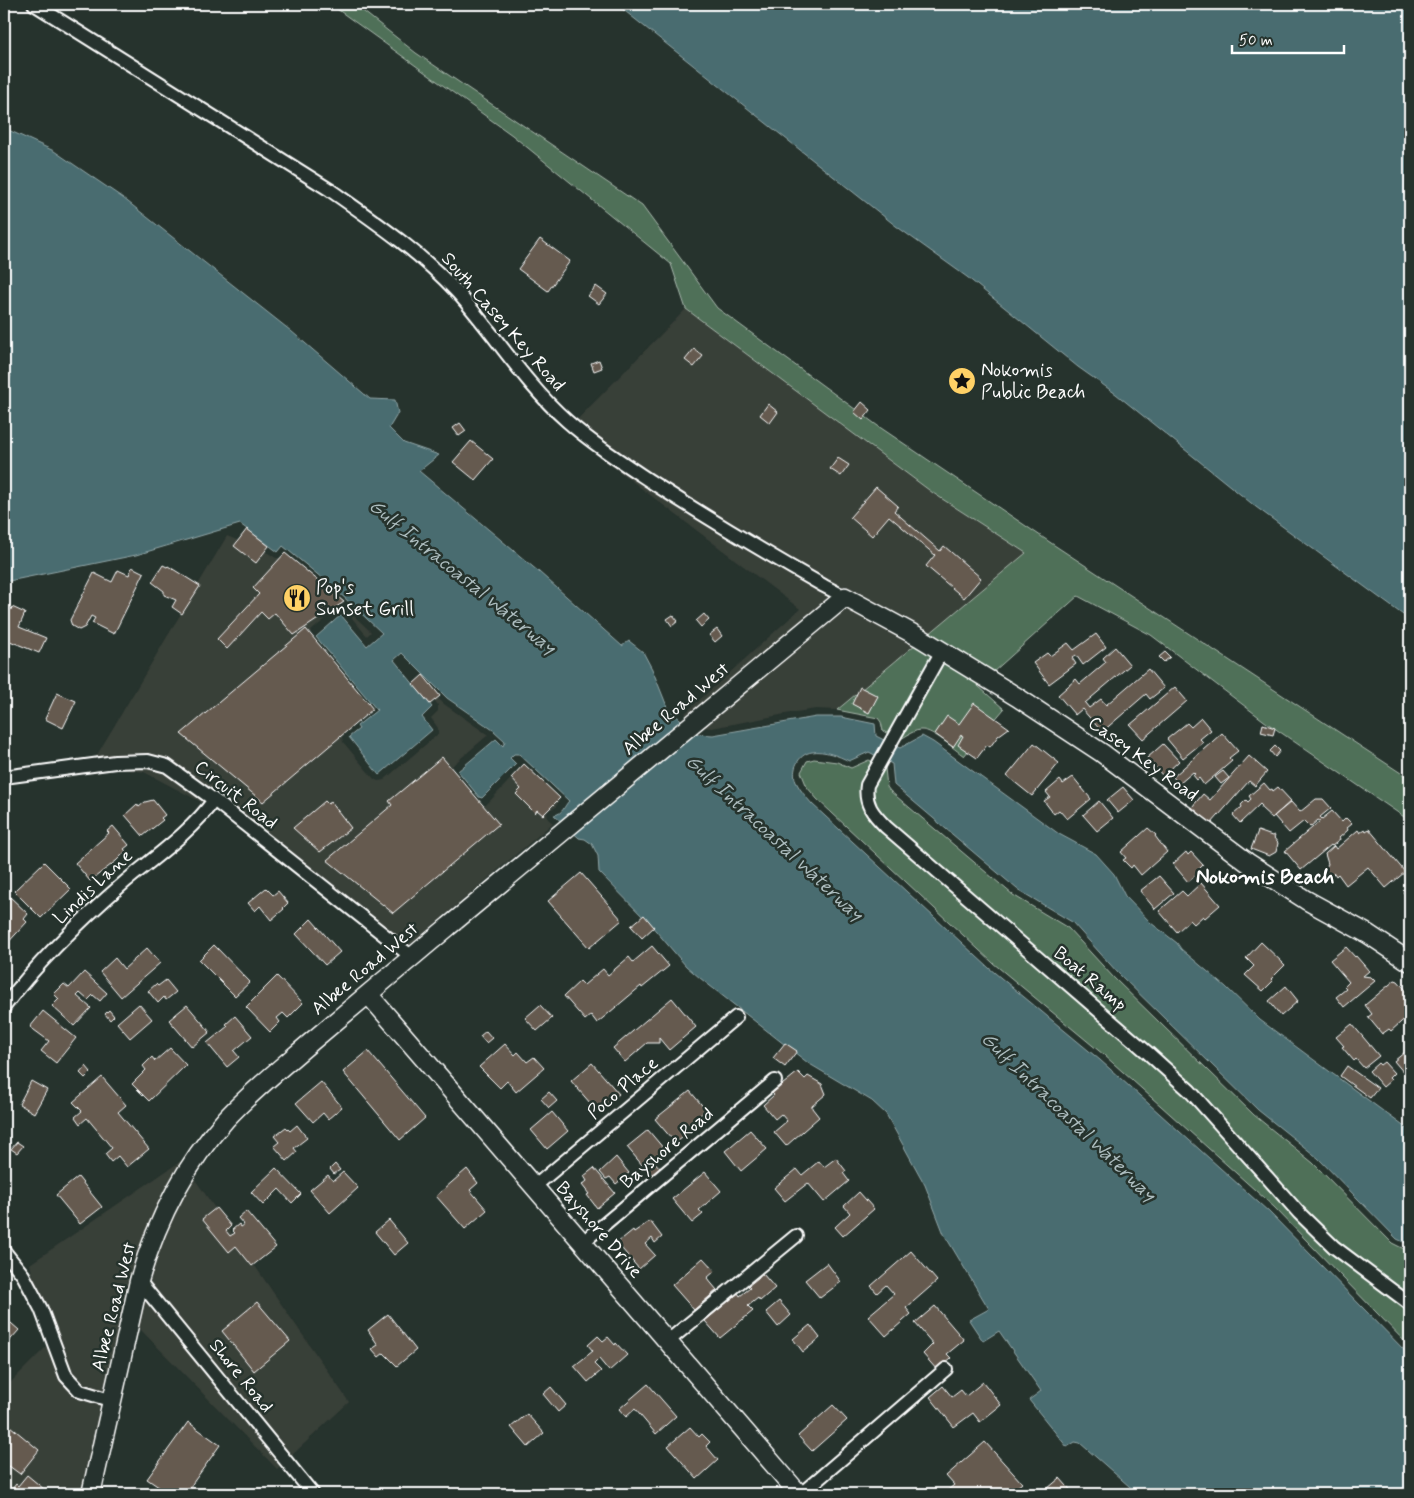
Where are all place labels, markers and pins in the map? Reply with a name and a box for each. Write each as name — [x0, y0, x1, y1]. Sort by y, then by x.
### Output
place label: Nokomis Public Beach — [981, 358, 1085, 405]
place icon: Nokomis Public Beach — [947, 366, 977, 396]
place label: Pop's Sunset Grill — [316, 575, 414, 622]
restaurant icon: Pop's Sunset Grill — [282, 583, 312, 613]

